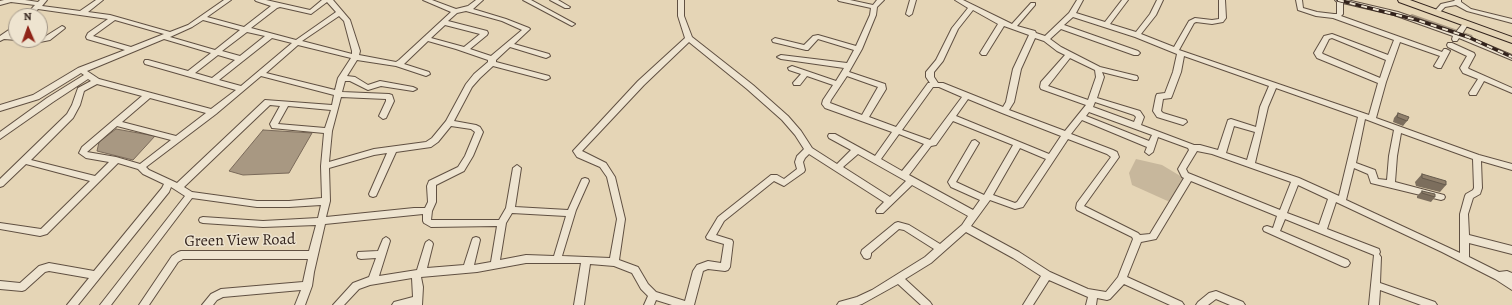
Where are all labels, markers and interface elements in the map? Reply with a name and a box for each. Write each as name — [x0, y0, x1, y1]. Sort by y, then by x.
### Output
north arrow — [8, 8, 48, 48]
text: N — [23, 9, 32, 24]
street label: Green View Road — [184, 230, 296, 252]

